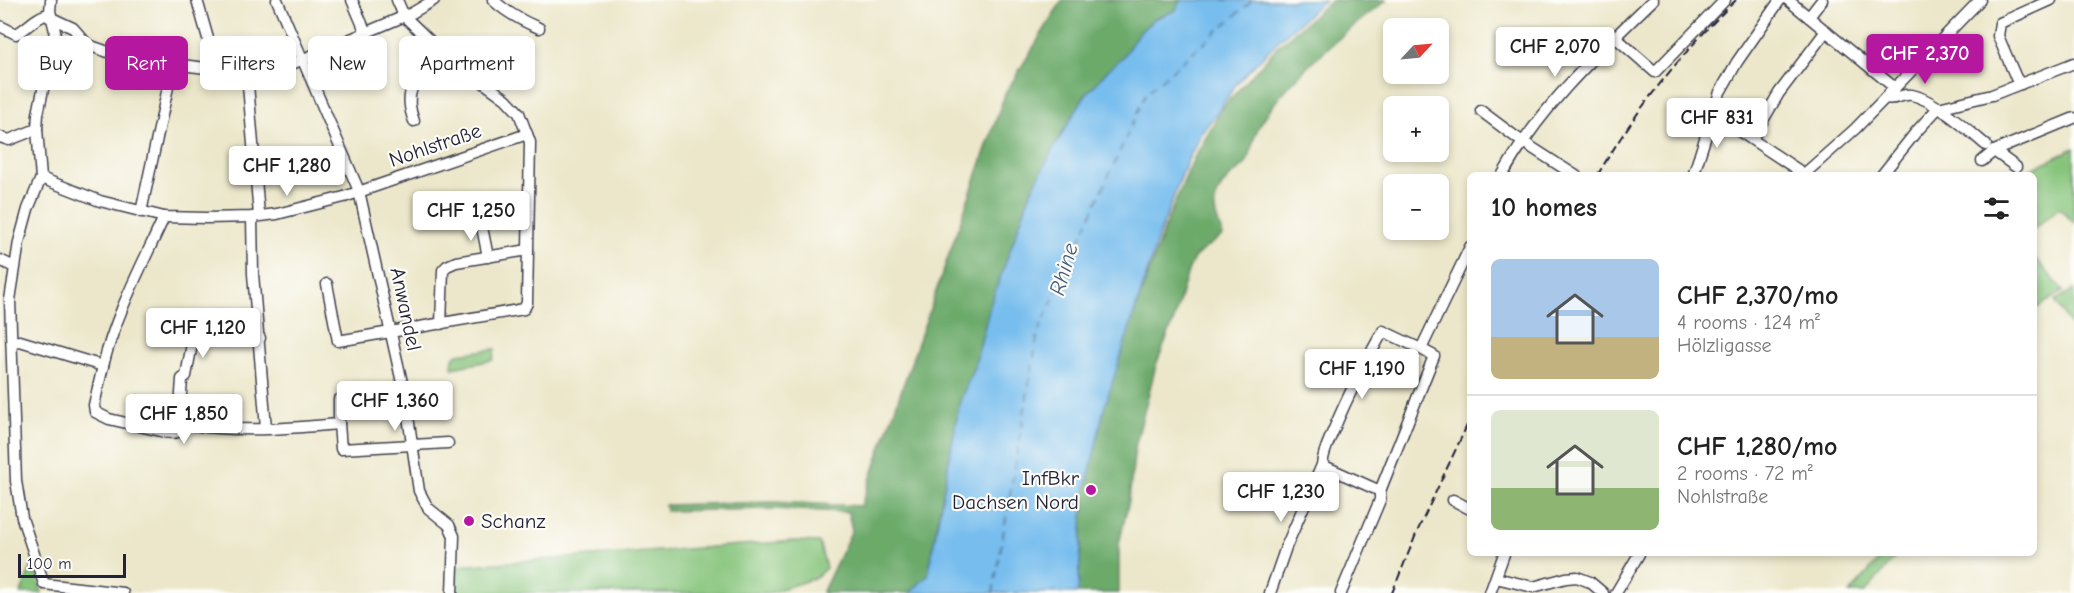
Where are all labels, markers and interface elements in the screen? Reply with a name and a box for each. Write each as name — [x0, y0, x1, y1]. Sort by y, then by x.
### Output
north arrow — [1383, 18, 1449, 84]
map controls — [1383, 18, 1449, 240]
pin: CHF 2,070 — [1486, 27, 1624, 78]
pin: CHF 2,370 — [1856, 34, 1994, 85]
text: CHF 2,070 — [1510, 35, 1600, 58]
chip: Buy — [18, 36, 93, 90]
chip: Rent — [105, 36, 188, 90]
chip: Filters — [200, 36, 296, 90]
chip: New — [308, 36, 387, 90]
chip: Apartment — [399, 36, 535, 90]
text: CHF 2,370 — [1880, 42, 1970, 65]
button: + — [1383, 96, 1449, 162]
pin: CHF 831 — [1662, 98, 1772, 149]
text: CHF 831 — [1681, 106, 1754, 129]
street label: Nohlstraße — [386, 118, 484, 172]
pin: CHF 1,280 — [218, 146, 356, 197]
text: CHF 1,280 — [243, 154, 331, 177]
button: − — [1383, 174, 1449, 240]
pin: CHF 1,250 — [402, 191, 540, 242]
icon: filters — [1980, 192, 2013, 225]
text: 10 homes — [1491, 193, 1597, 223]
text: CHF 1,250 — [427, 199, 515, 222]
water label: Rhine — [1044, 240, 1084, 298]
street label: Anwandel — [385, 265, 427, 353]
text: CHF 2,370/mo — [1677, 281, 1838, 311]
icon: home — [1539, 283, 1611, 355]
pin: CHF 1,120 — [134, 308, 272, 359]
text: 4 rooms · 124 m² — [1677, 311, 1820, 334]
text: CHF 1,120 — [160, 316, 246, 339]
text: Hölzligasse — [1677, 334, 1772, 357]
pin: CHF 1,190 — [1293, 349, 1431, 400]
text: CHF 1,190 — [1319, 357, 1405, 380]
pin: CHF 1,360 — [326, 381, 464, 432]
text: CHF 1,360 — [351, 389, 439, 412]
pin: CHF 1,850 — [115, 394, 253, 445]
text: CHF 1,850 — [139, 402, 229, 425]
text: CHF 1,280/mo — [1677, 432, 1837, 462]
icon: home — [1539, 434, 1611, 506]
text: 2 rooms · 72 m² — [1677, 462, 1813, 485]
place label: InfBkr Dachsen Nord — [952, 466, 1080, 514]
pin: CHF 1,230 — [1212, 472, 1350, 523]
text: CHF 1,230 — [1237, 480, 1325, 503]
marker: InfBkr Dachsen Nord — [1084, 483, 1098, 497]
text: Nohlstraße — [1677, 485, 1768, 508]
place label: Schanz — [481, 509, 546, 533]
marker: Schanz — [462, 514, 476, 528]
scale bar — [18, 551, 126, 578]
text: 100 m — [27, 555, 71, 573]

